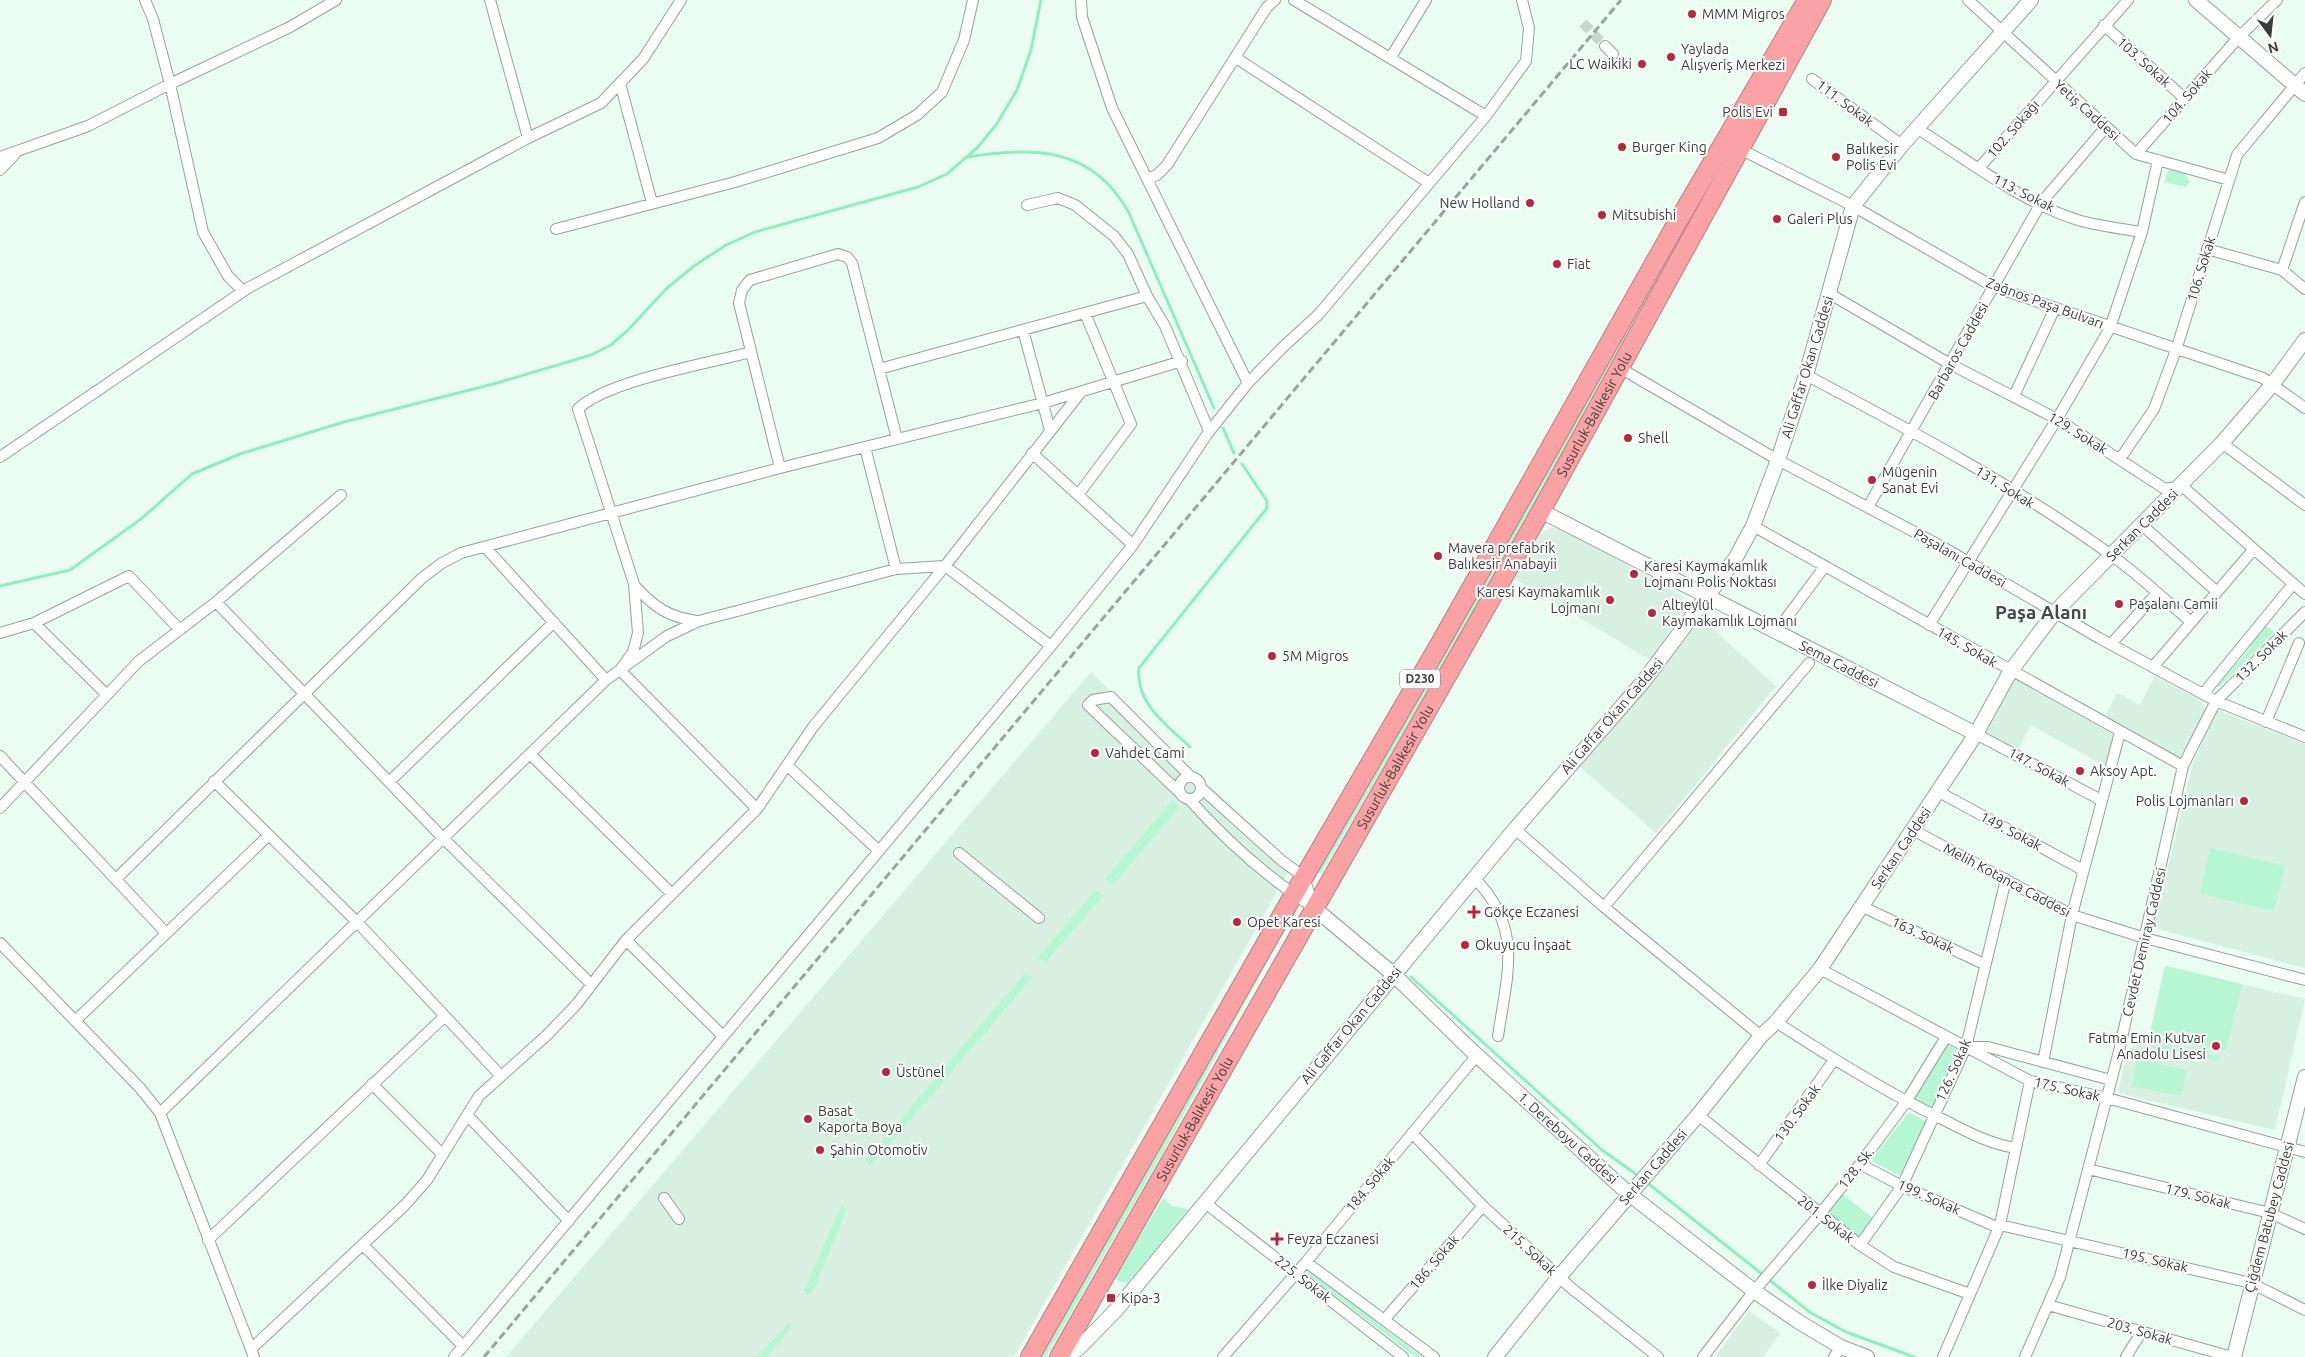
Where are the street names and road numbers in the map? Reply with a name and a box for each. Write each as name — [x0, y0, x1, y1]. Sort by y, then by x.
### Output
street label: 103. Sokak — [2114, 34, 2174, 90]
street label: 104. Sokak — [2159, 65, 2215, 127]
street label: 111. Sokak — [1813, 76, 1877, 130]
street label: Yetiş Caddesi — [2051, 76, 2123, 144]
street label: 102. Sokağı — [1983, 97, 2043, 161]
street label: 113. Sokak — [1990, 171, 2058, 215]
street label: 106. Sokak — [2184, 235, 2218, 303]
street label: Zağnos Paşa Bulvarı — [1984, 274, 2106, 332]
street label: Ali Gaffar Okan Caddesi — [1778, 294, 1836, 440]
street label: Barbaros Caddesi — [1925, 299, 1991, 403]
street label: Susurluk-Balıkesir Yolu — [1553, 349, 1635, 480]
street label: 129. Sokak — [2045, 408, 2111, 458]
street label: 131. Sokak — [1972, 462, 2038, 512]
street label: Serkan Caddesi — [2103, 486, 2181, 564]
street label: Paşalanı Caddesi — [1911, 525, 2009, 591]
street label: 145. Sokak — [1934, 623, 2000, 671]
street label: 132. Sokak — [2232, 627, 2290, 685]
street label: Sema Caddesi — [1797, 637, 1881, 691]
street label: Ali Gaffar Okan Caddesi — [1557, 655, 1667, 777]
road number: D230 — [1400, 670, 1440, 689]
street label: Susurluk-Balıkesir Yolu — [1353, 702, 1437, 832]
street label: 147. Sokak — [2006, 744, 2072, 790]
street label: Serkan Caddesi — [1868, 804, 1934, 892]
street label: 149. Sokak — [1978, 808, 2044, 854]
street label: Melih Kotanca Caddesi — [1941, 840, 2073, 920]
street label: Cevdet Demiray Caddesi — [2119, 866, 2169, 1018]
street label: 163. Sokak — [1889, 914, 1957, 956]
street label: Ali Gaffar Okan Caddesi — [1297, 963, 1405, 1087]
street label: 126. Sokak — [1932, 1036, 1974, 1104]
street label: Susurluk-Balıkesir Yolu — [1153, 1054, 1236, 1184]
street label: 175. Sokak — [2032, 1074, 2102, 1104]
street label: 130. Sokak — [1771, 1081, 1823, 1145]
street label: 1. Dereboyu Caddesi — [1515, 1089, 1621, 1187]
street label: Serkan Caddesi — [1616, 1126, 1690, 1208]
street label: Çiğdem Batubey Caddesi — [2241, 1140, 2297, 1294]
street label: 128. Sk. — [1835, 1144, 1877, 1192]
street label: 184. Sokak — [1342, 1153, 1398, 1215]
street label: 199. Sokak — [1895, 1176, 1963, 1218]
street label: 179. Sokak — [2163, 1180, 2233, 1212]
street label: 201. Sokak — [1795, 1192, 1857, 1246]
street label: 215. Sokak — [1500, 1221, 1560, 1279]
street label: 186. Sokak — [1406, 1231, 1462, 1293]
street label: 195. Sokak — [2120, 1245, 2190, 1275]
street label: 225. Sokak — [1272, 1252, 1334, 1306]
street label: 203. Sokak — [2106, 1314, 2174, 1348]

